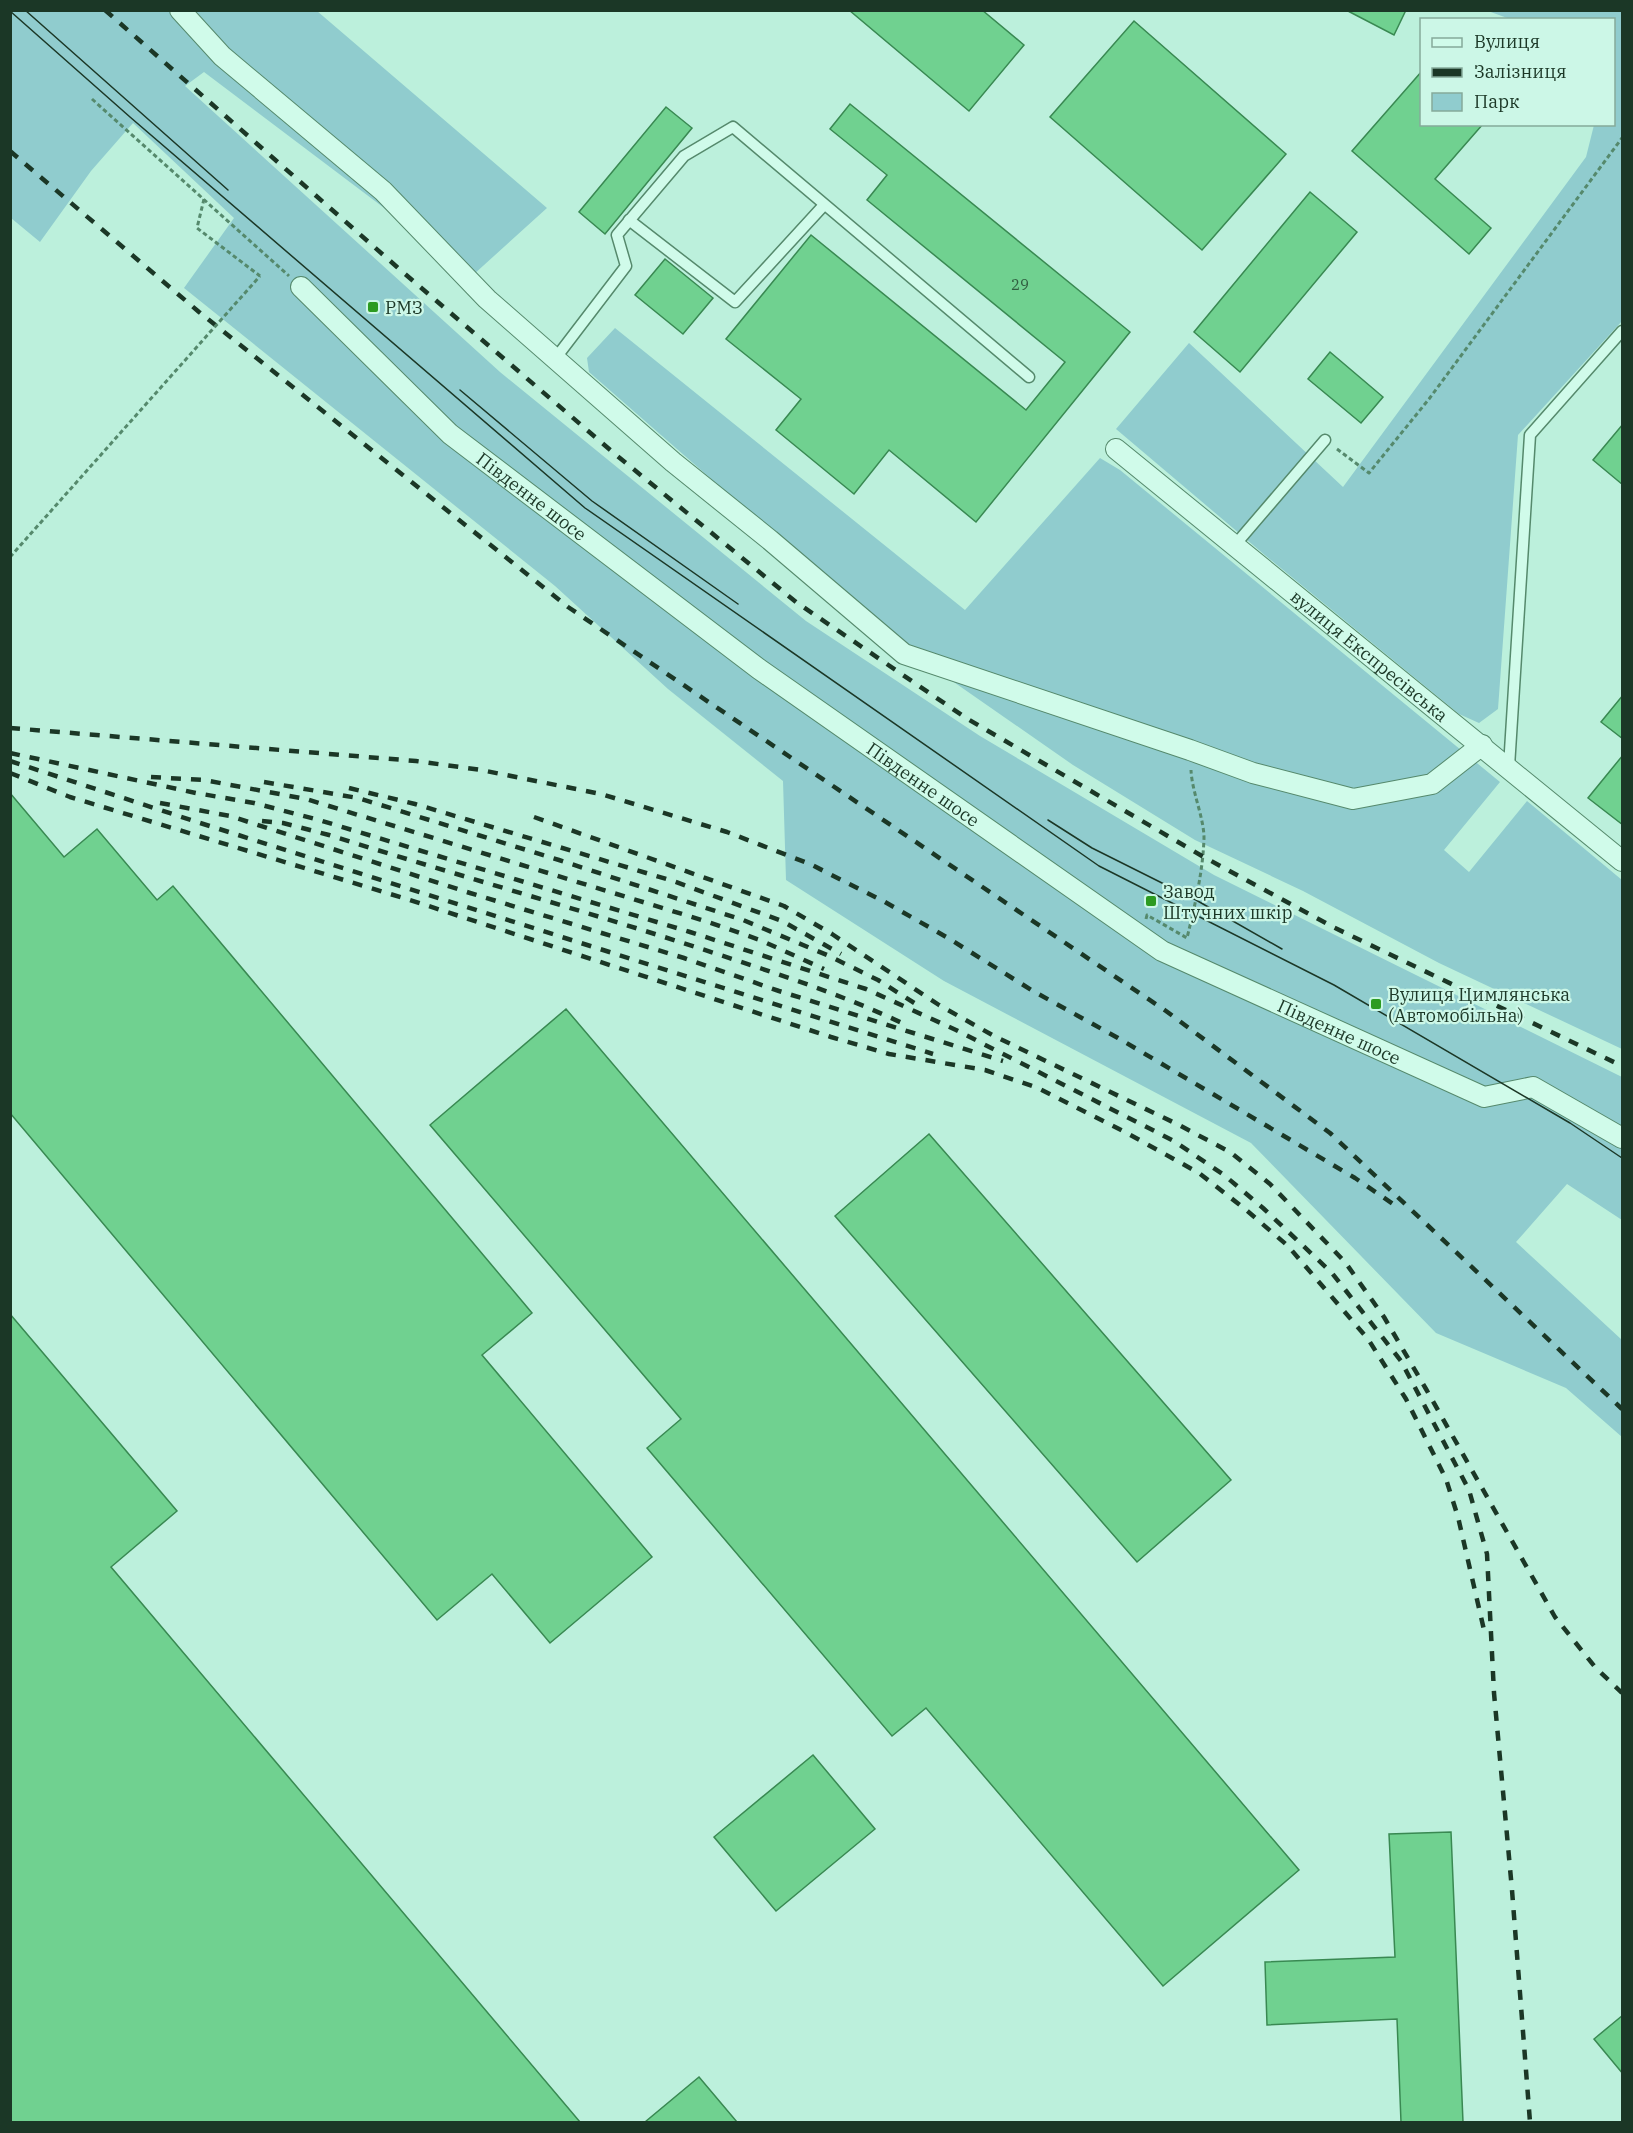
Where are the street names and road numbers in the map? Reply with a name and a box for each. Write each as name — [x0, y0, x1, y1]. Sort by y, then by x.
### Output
street label: Південне шосе — [472, 447, 592, 545]
street label: вулиця Експресівська — [1286, 585, 1453, 727]
street label: Південне шосе — [862, 736, 984, 831]
street label: Південне шосе — [1274, 993, 1404, 1069]

